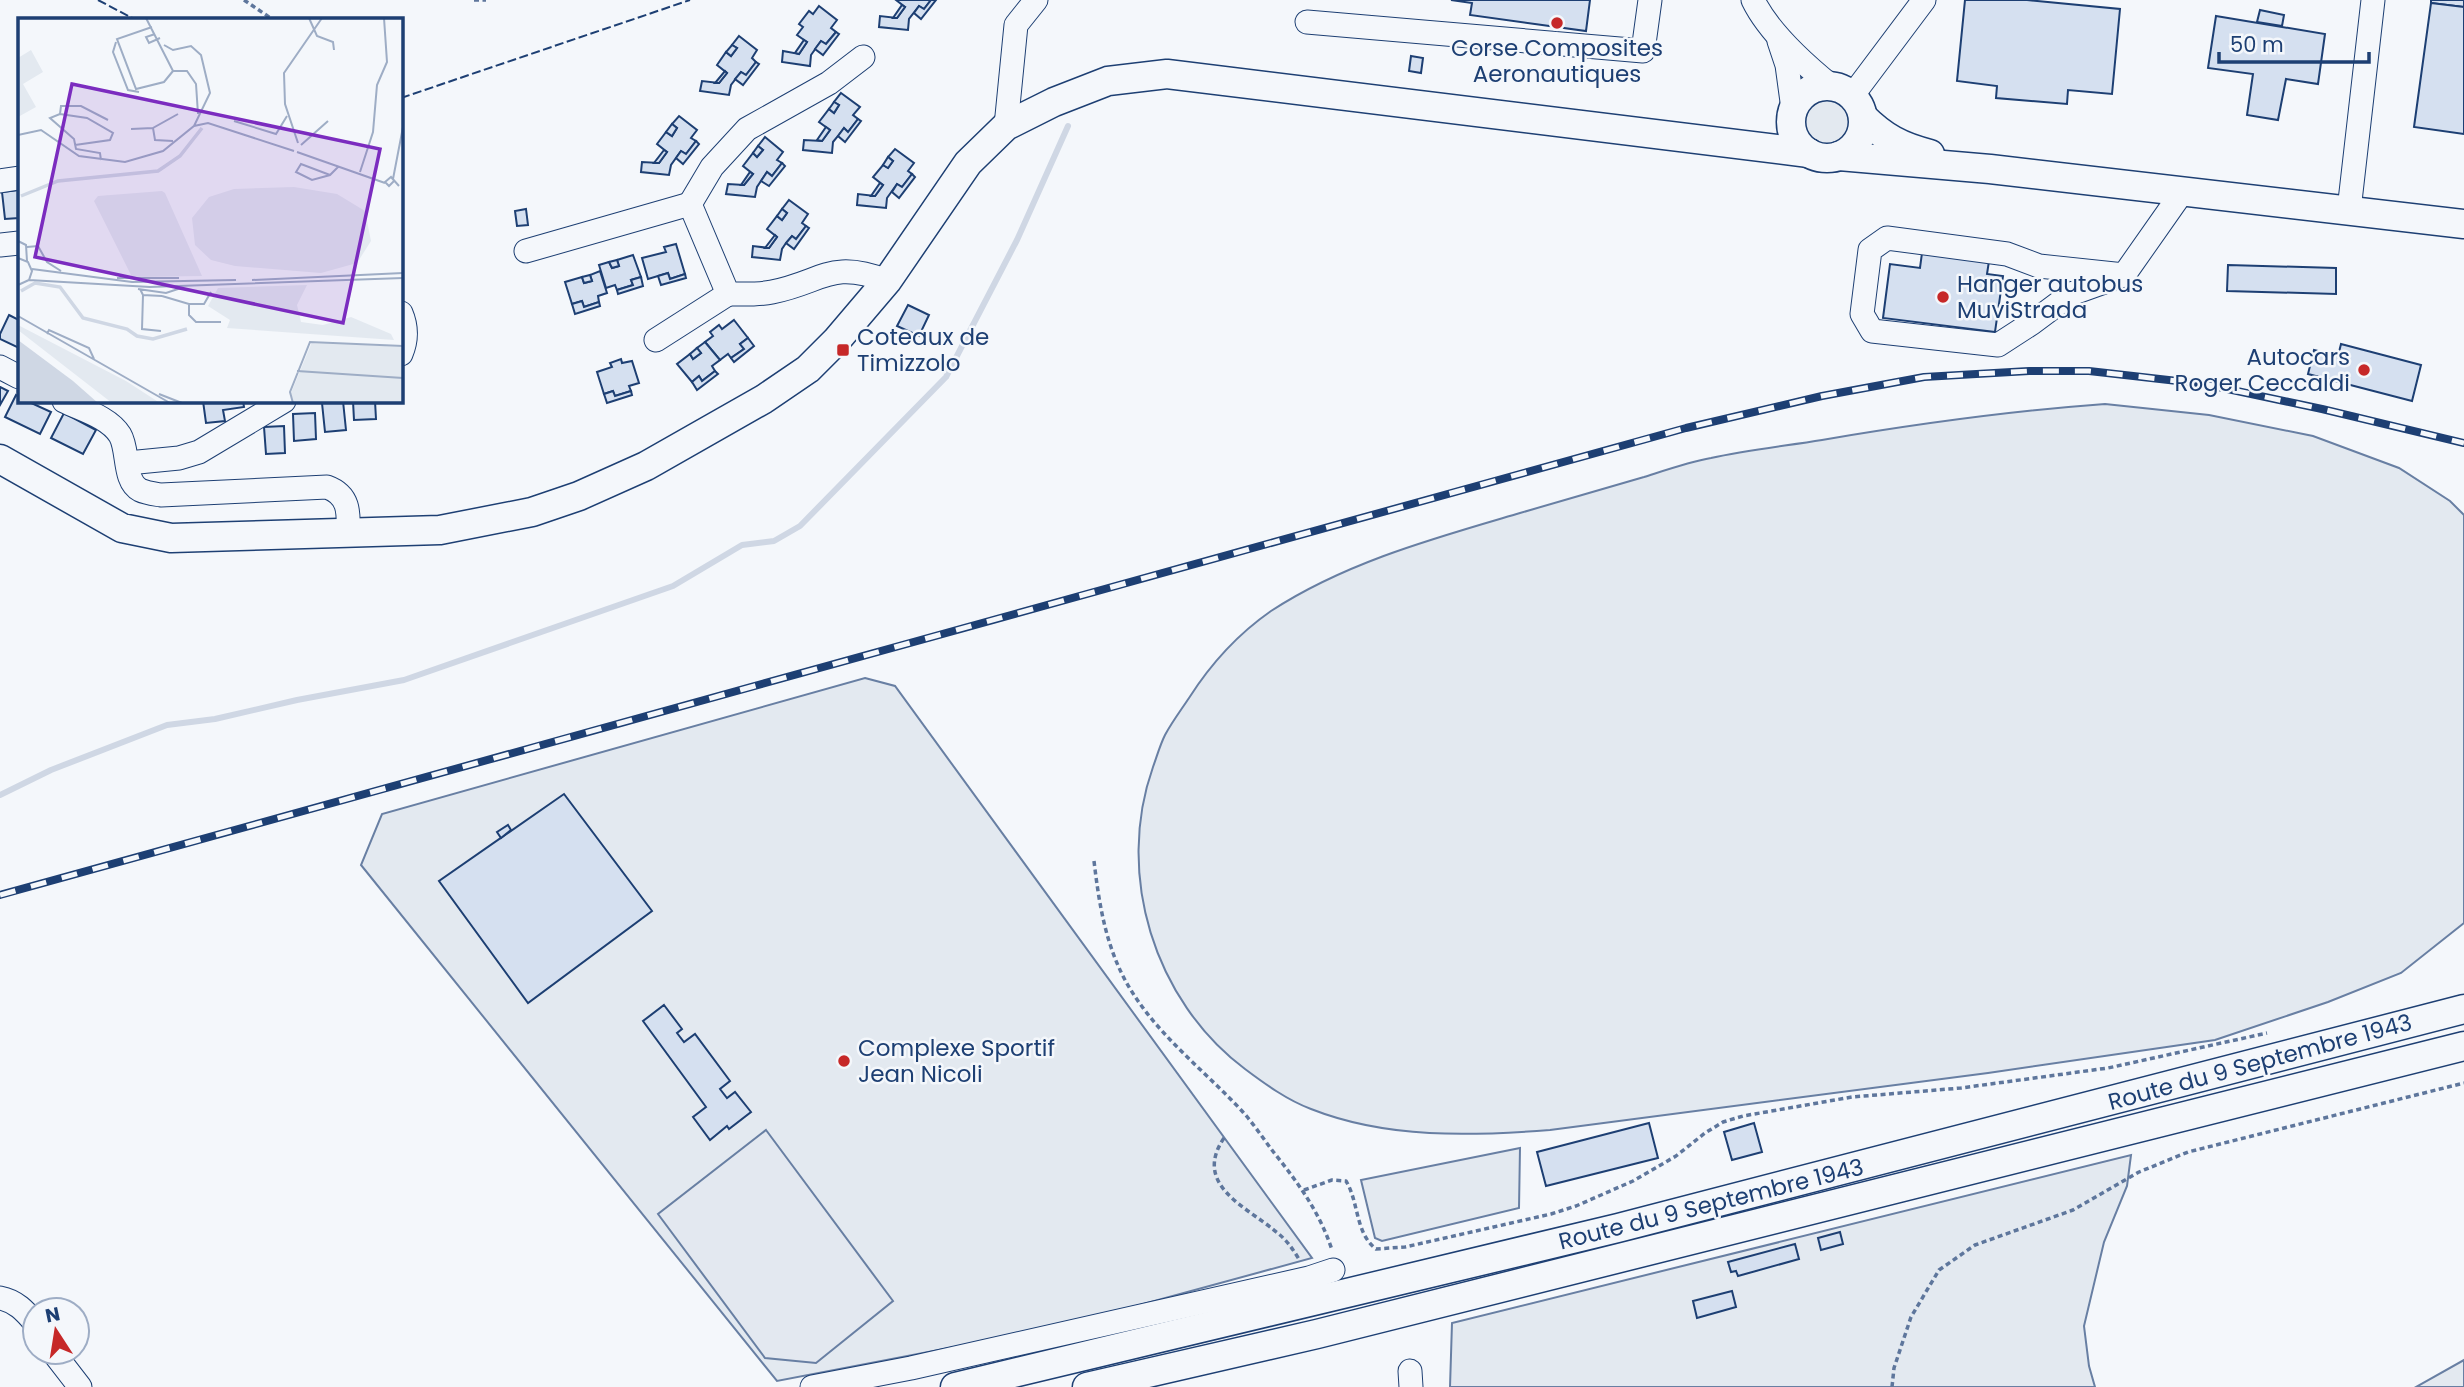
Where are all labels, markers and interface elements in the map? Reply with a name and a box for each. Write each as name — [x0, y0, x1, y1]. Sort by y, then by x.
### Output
marker: Corse Composites Aeronautiques — [1549, 15, 1565, 31]
inset map — [18, 18, 402, 402]
scale bar — [2219, 21, 2370, 65]
text: 50 m — [2230, 30, 2284, 59]
place label: Corse Composites Aeronautiques — [1451, 32, 1663, 90]
place label: Hanger autobus MuviStrada — [1957, 268, 2143, 326]
marker: Hanger autobus MuviStrada — [1935, 289, 1951, 305]
place label: Coteaux de Timizzolo — [857, 321, 989, 379]
place label: Autocars Roger Ceccaldi — [2174, 341, 2350, 399]
marker: Coteaux de Timizzolo — [835, 342, 851, 358]
marker: Autocars Roger Ceccaldi — [2356, 362, 2372, 378]
street label: Route du 9 Septembre 1943 — [2105, 1006, 2415, 1118]
place label: Complexe Sportif Jean Nicoli — [858, 1032, 1055, 1090]
marker: Complexe Sportif Jean Nicoli — [836, 1053, 852, 1069]
street label: Route du 9 Septembre 1943 — [1555, 1151, 1867, 1257]
north arrow — [21, 1296, 91, 1366]
text: N — [43, 1300, 62, 1330]

